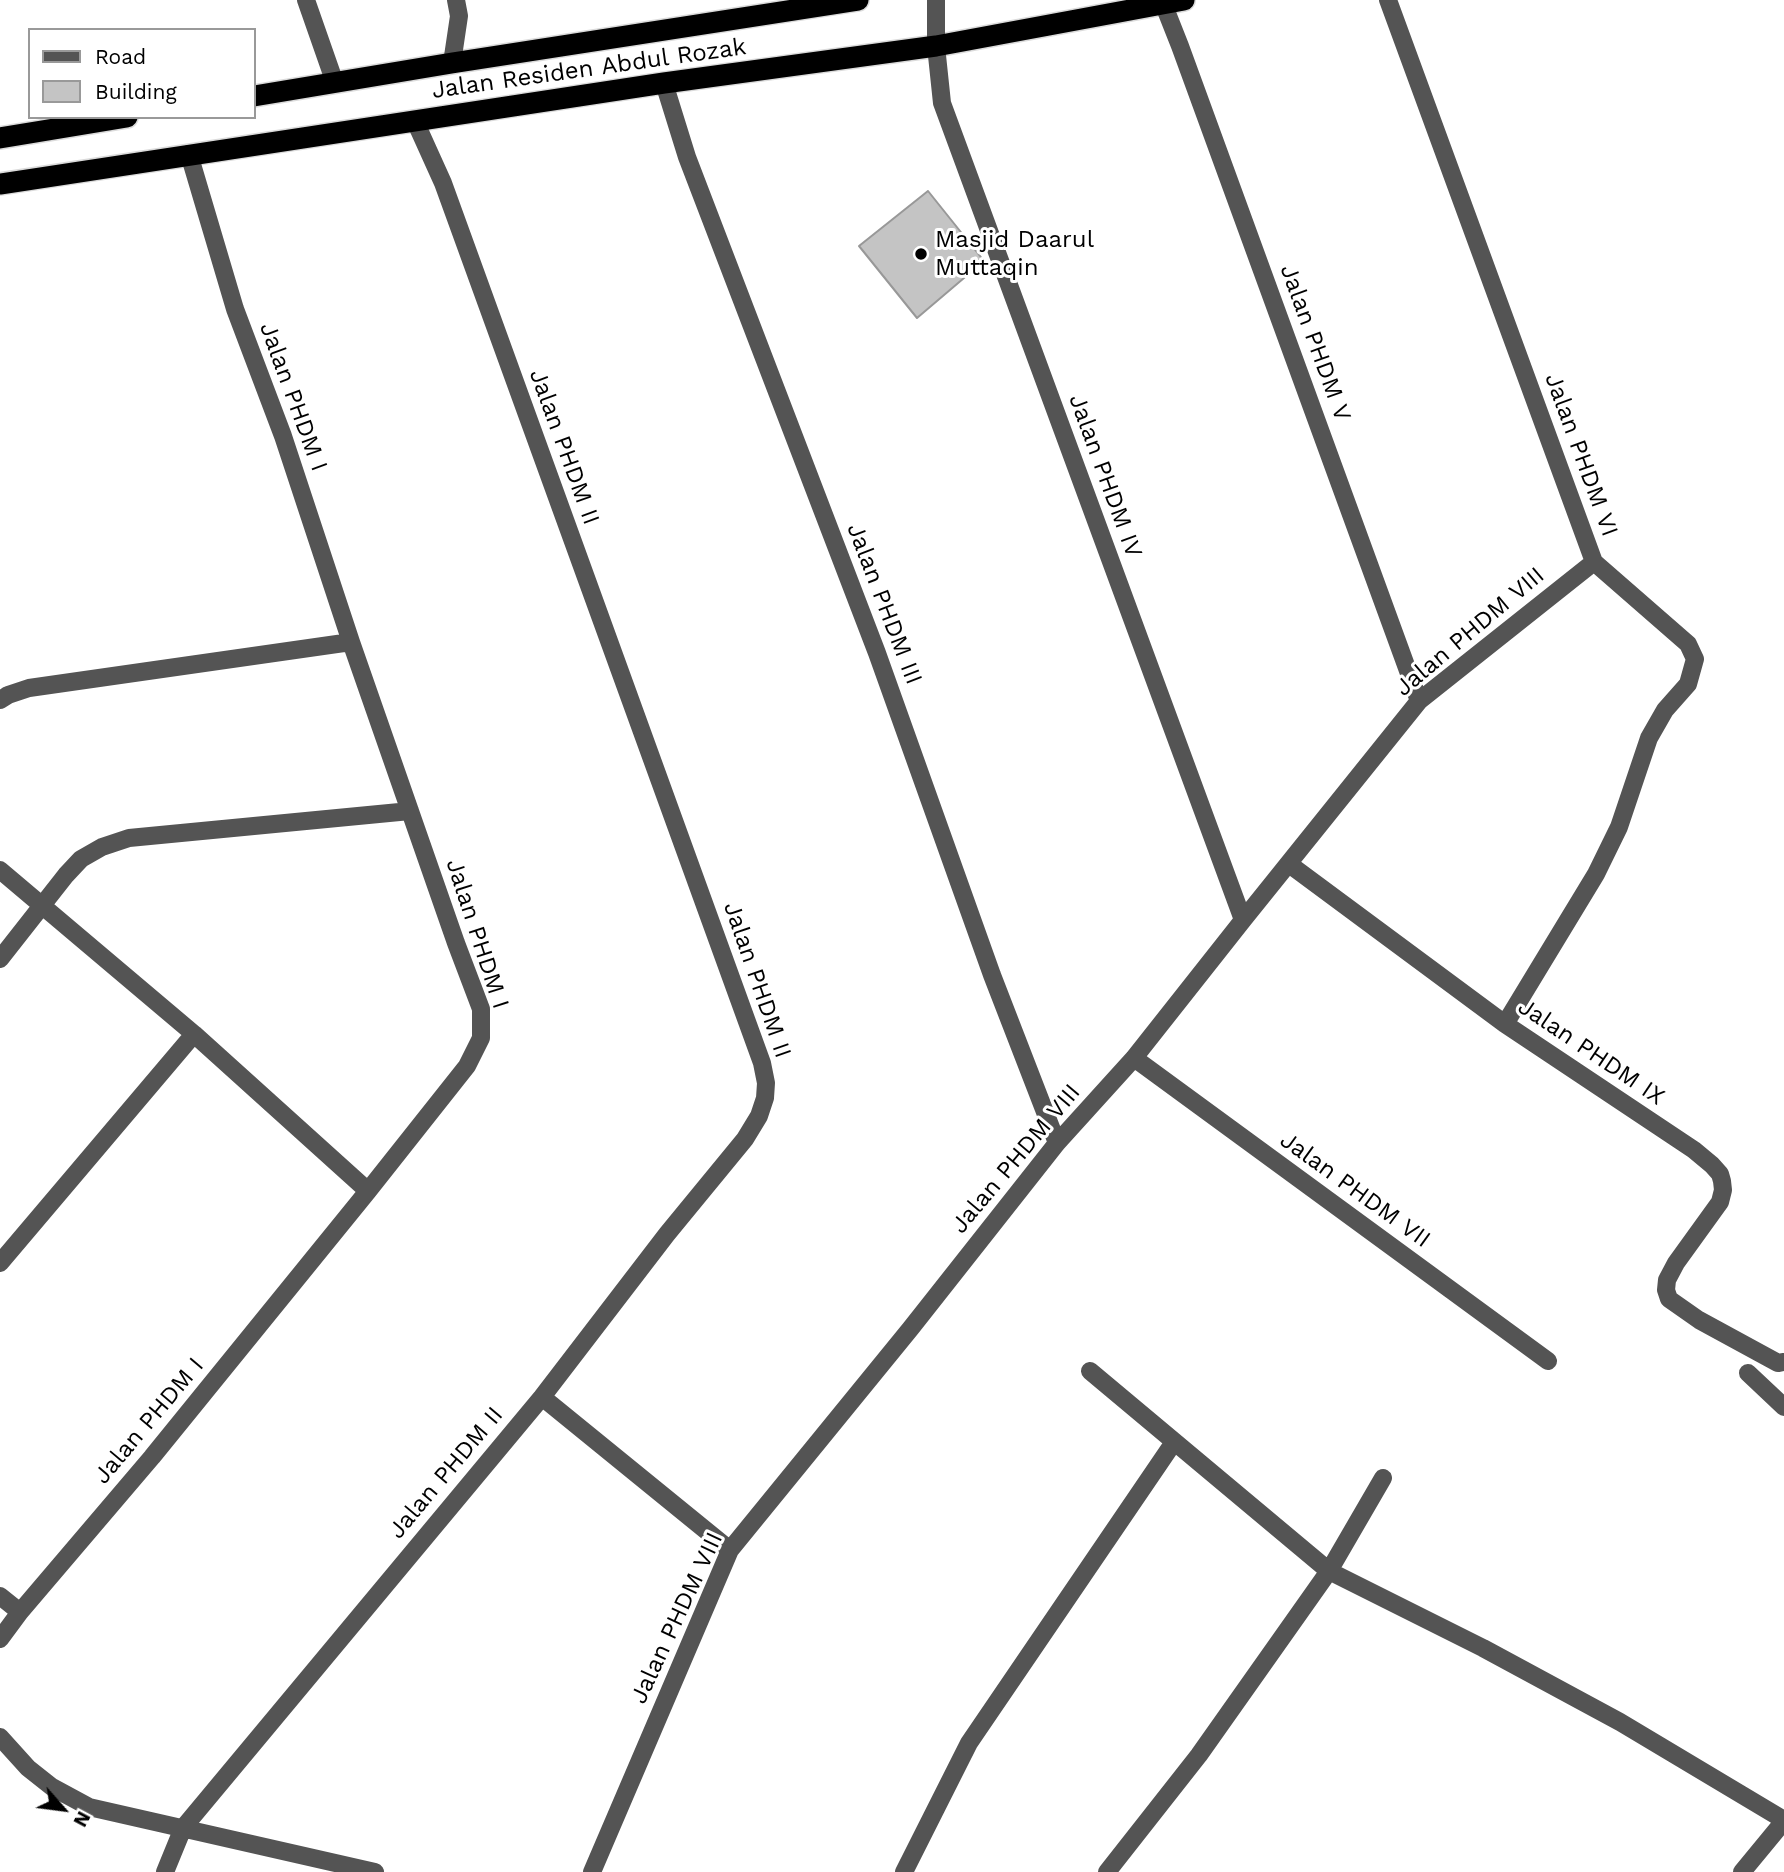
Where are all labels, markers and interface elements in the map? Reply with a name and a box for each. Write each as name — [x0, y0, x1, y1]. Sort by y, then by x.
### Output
legend — [28, 28, 256, 119]
street label: Jalan Residen Abdul Rozak — [430, 33, 748, 105]
text: Road — [95, 44, 146, 69]
text: Building — [95, 79, 177, 104]
place label: Masjid Daarul Muttaqin — [935, 226, 1094, 282]
marker: Masjid Daarul Muttaqin — [913, 246, 929, 262]
street label: Jalan PHDM V — [1273, 261, 1357, 425]
street label: Jalan PHDM I — [253, 319, 333, 475]
street label: Jalan PHDM II — [523, 365, 605, 529]
street label: Jalan PHDM VI — [1538, 369, 1624, 541]
street label: Jalan PHDM IV — [1062, 390, 1148, 562]
street label: Jalan PHDM III — [840, 519, 928, 689]
street label: Jalan PHDM VIII — [1390, 561, 1550, 703]
street label: Jalan PHDM I — [439, 855, 515, 1013]
street label: Jalan PHDM II — [717, 898, 797, 1062]
street label: Jalan PHDM IX — [1512, 992, 1670, 1112]
street label: Jalan PHDM VIII — [945, 1079, 1087, 1239]
street label: Jalan PHDM VII — [1274, 1126, 1436, 1254]
street label: Jalan PHDM I — [88, 1352, 210, 1490]
street label: Jalan PHDM II — [383, 1401, 509, 1545]
street label: Jalan PHDM VIII — [625, 1528, 729, 1708]
north arrow — [28, 1774, 98, 1844]
text: N — [69, 1807, 95, 1831]

